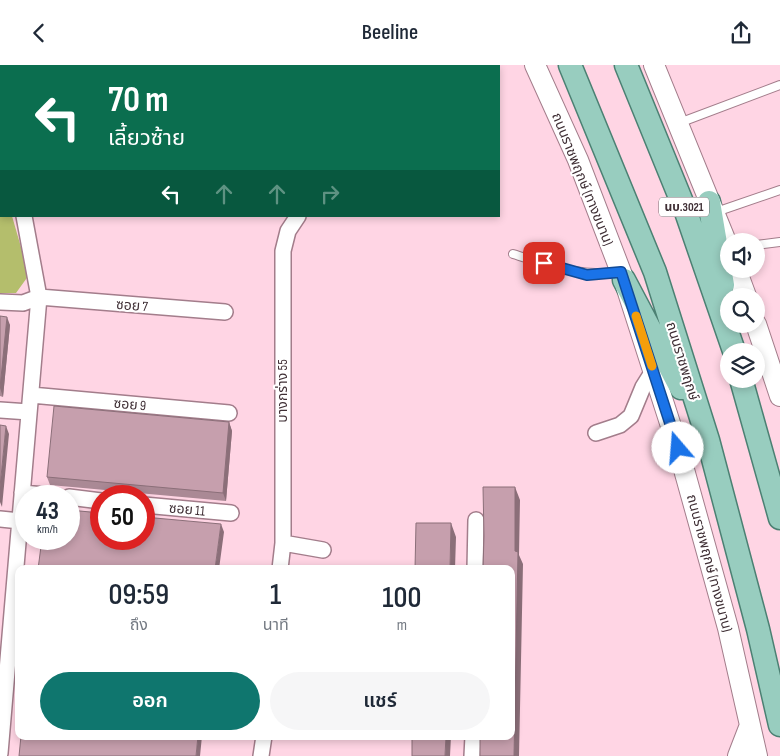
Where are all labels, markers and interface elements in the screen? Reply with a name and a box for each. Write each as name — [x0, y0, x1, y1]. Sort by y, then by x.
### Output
icon: back — [25, 19, 53, 47]
text: Beeline — [362, 19, 418, 46]
icon: share — [727, 19, 755, 47]
text: 70 m — [108, 79, 168, 122]
icon: left — [25, 85, 90, 150]
street label: ถนนราชพฤกษ์ (ทางขนาน) — [548, 110, 617, 248]
text: เลี้ยวซ้าย — [108, 125, 185, 152]
icon: left — [157, 180, 185, 208]
icon: ahead — [210, 180, 238, 208]
icon: ahead — [263, 180, 291, 208]
icon: right — [316, 180, 344, 208]
road number: นบ.3021 — [659, 197, 709, 217]
map controls — [720, 233, 765, 388]
button: sound — [720, 233, 765, 278]
pin — [523, 242, 565, 284]
icon: arrive — [530, 249, 558, 277]
button: search — [720, 288, 765, 333]
street label: ซอย 7 — [115, 296, 149, 315]
street label: ถนนราชพฤกษ์ — [663, 320, 703, 403]
button: layers — [720, 343, 765, 388]
street label: บางกร่าง 55 — [274, 359, 291, 423]
street label: ซอย 9 — [113, 395, 147, 414]
position arrow — [651, 421, 703, 473]
speed limit sign: 50 — [90, 485, 155, 550]
street label: ถนนราชพฤกษ์ (ทางขนาน) — [683, 492, 736, 634]
text: 43 — [36, 496, 59, 527]
street label: ซอย 11 — [168, 499, 206, 520]
text: km/h — [37, 522, 58, 537]
text: 09:59 — [109, 577, 169, 613]
text: 1 — [270, 577, 281, 613]
text: 100 — [382, 580, 421, 616]
text: ถึง — [130, 616, 148, 635]
text: นาที — [263, 616, 289, 635]
text: m — [397, 616, 407, 635]
button: ออก — [40, 672, 260, 730]
button: แชร์ — [270, 672, 490, 730]

